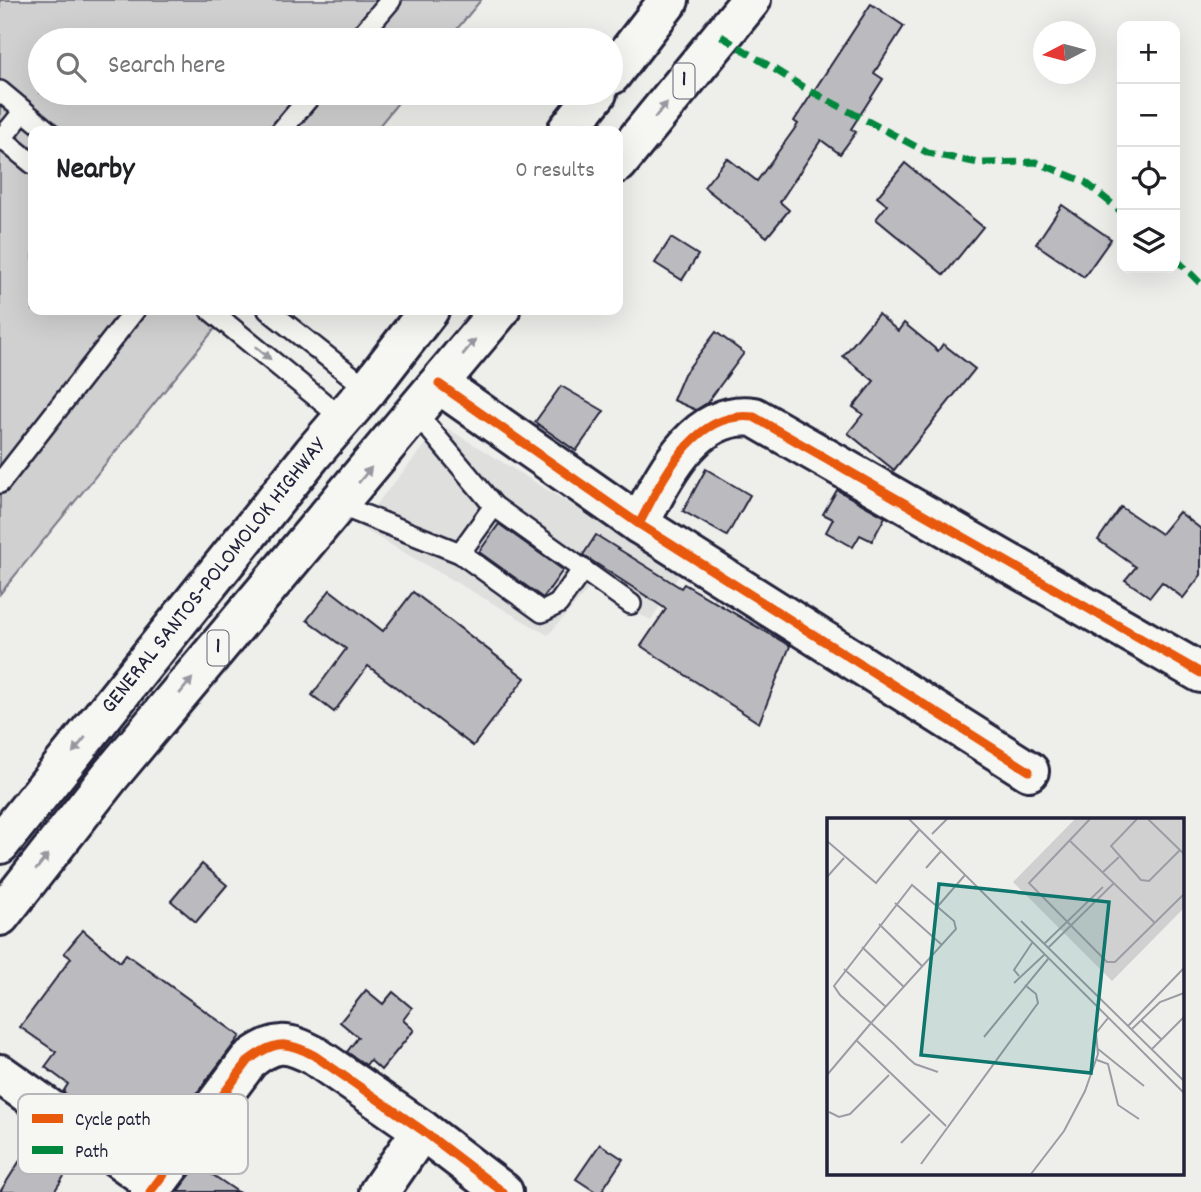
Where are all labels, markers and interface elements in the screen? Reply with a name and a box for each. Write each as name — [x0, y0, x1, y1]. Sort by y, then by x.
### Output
north arrow — [1033, 21, 1096, 84]
map controls — [1117, 21, 1180, 273]
button: + — [1117, 21, 1180, 84]
search box — [28, 28, 623, 105]
icon: search — [52, 48, 90, 86]
text: Search here — [108, 48, 226, 85]
road number: 1 — [674, 64, 694, 98]
button: − — [1117, 84, 1180, 147]
one-way arrow — [653, 102, 668, 120]
button: locate — [1117, 147, 1180, 210]
text: Nearby — [56, 150, 134, 193]
text: 0 results — [515, 155, 595, 188]
button: layers — [1117, 210, 1180, 273]
one-way arrow — [462, 338, 476, 356]
one-way arrow — [254, 345, 271, 360]
street label: GENERAL SANTOS-POLOMOLOK HIGHWAY — [94, 431, 335, 721]
one-way arrow — [357, 466, 372, 483]
road number: 1 — [208, 630, 228, 666]
one-way arrow — [178, 677, 194, 695]
one-way arrow — [72, 735, 87, 753]
inset map — [827, 818, 1184, 1174]
one-way arrow — [35, 853, 49, 871]
legend — [18, 1094, 248, 1174]
text: Cycle path — [75, 1108, 150, 1135]
text: Path — [75, 1140, 108, 1167]

